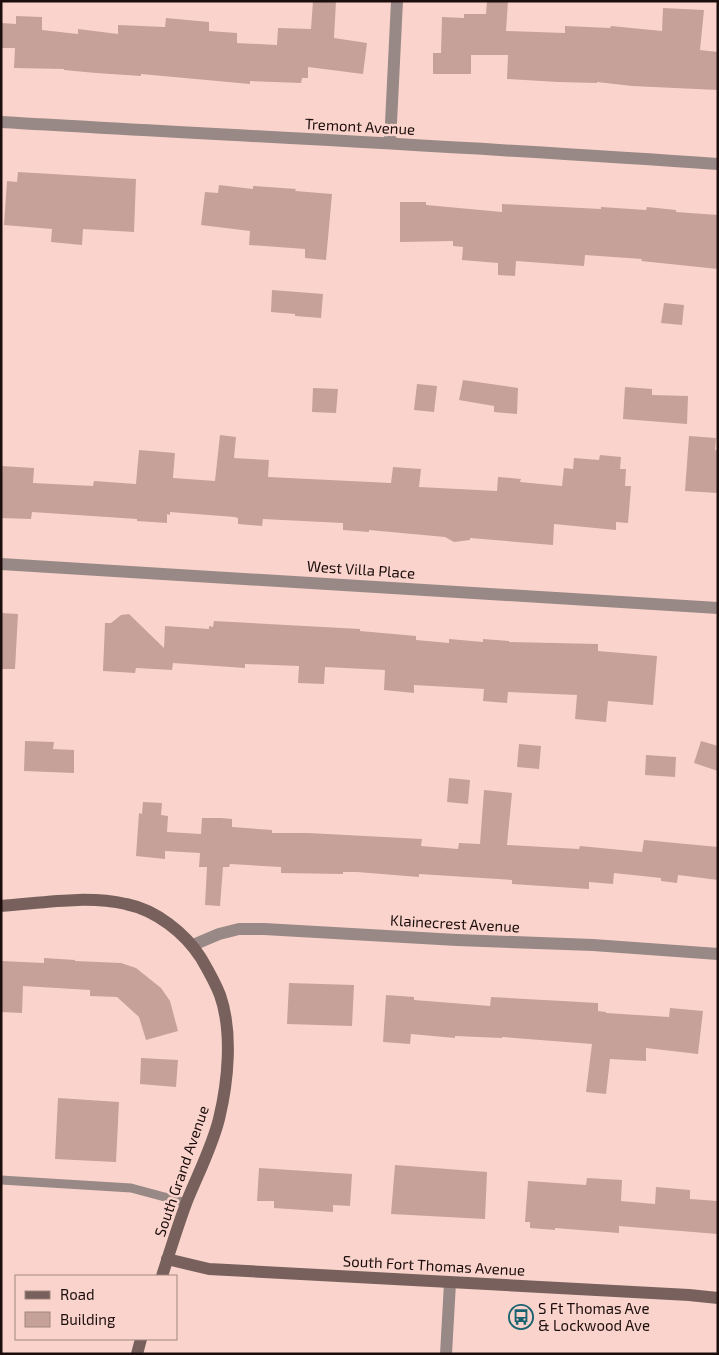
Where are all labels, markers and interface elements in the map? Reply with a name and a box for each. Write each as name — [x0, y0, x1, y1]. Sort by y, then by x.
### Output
street label: Tremont Avenue — [304, 114, 416, 138]
street label: West Villa Place — [306, 556, 416, 582]
street label: Klainecrest Avenue — [390, 911, 520, 935]
street label: South Grand Avenue — [150, 1103, 212, 1239]
street label: South Fort Thomas Avenue — [342, 1251, 526, 1279]
legend — [15, 1275, 178, 1340]
text: Road — [60, 1285, 95, 1303]
place label: S Ft Thomas Ave & Lockwood Ave — [538, 1299, 650, 1334]
bus stop icon: S Ft Thomas Ave & Lockwood Ave — [508, 1304, 534, 1330]
text: Building — [60, 1310, 116, 1328]

